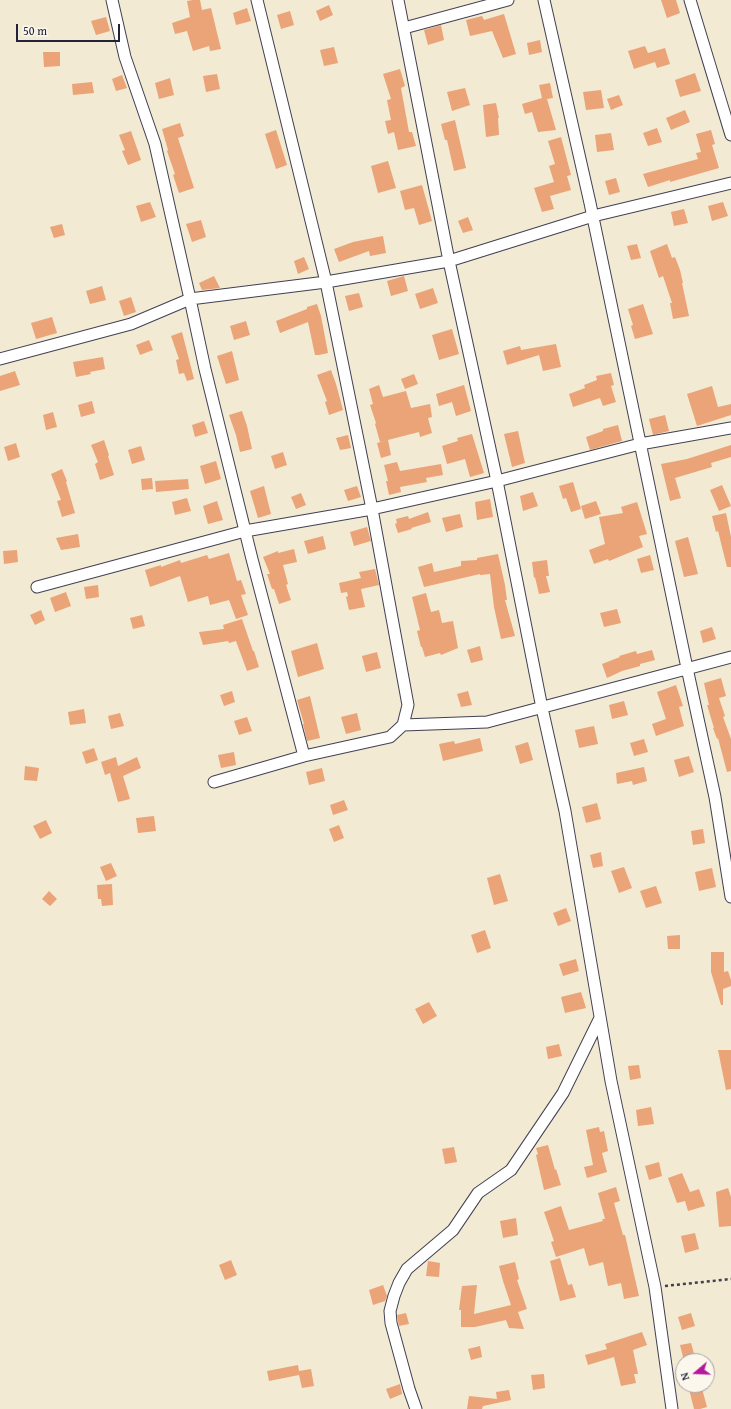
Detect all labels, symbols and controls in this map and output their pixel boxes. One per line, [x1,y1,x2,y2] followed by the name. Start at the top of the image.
[18,16,122,42] scale bar
[23,22,47,39] text: 50 m
[675,1353,715,1393] north arrow
[676,1371,693,1383] text: N

